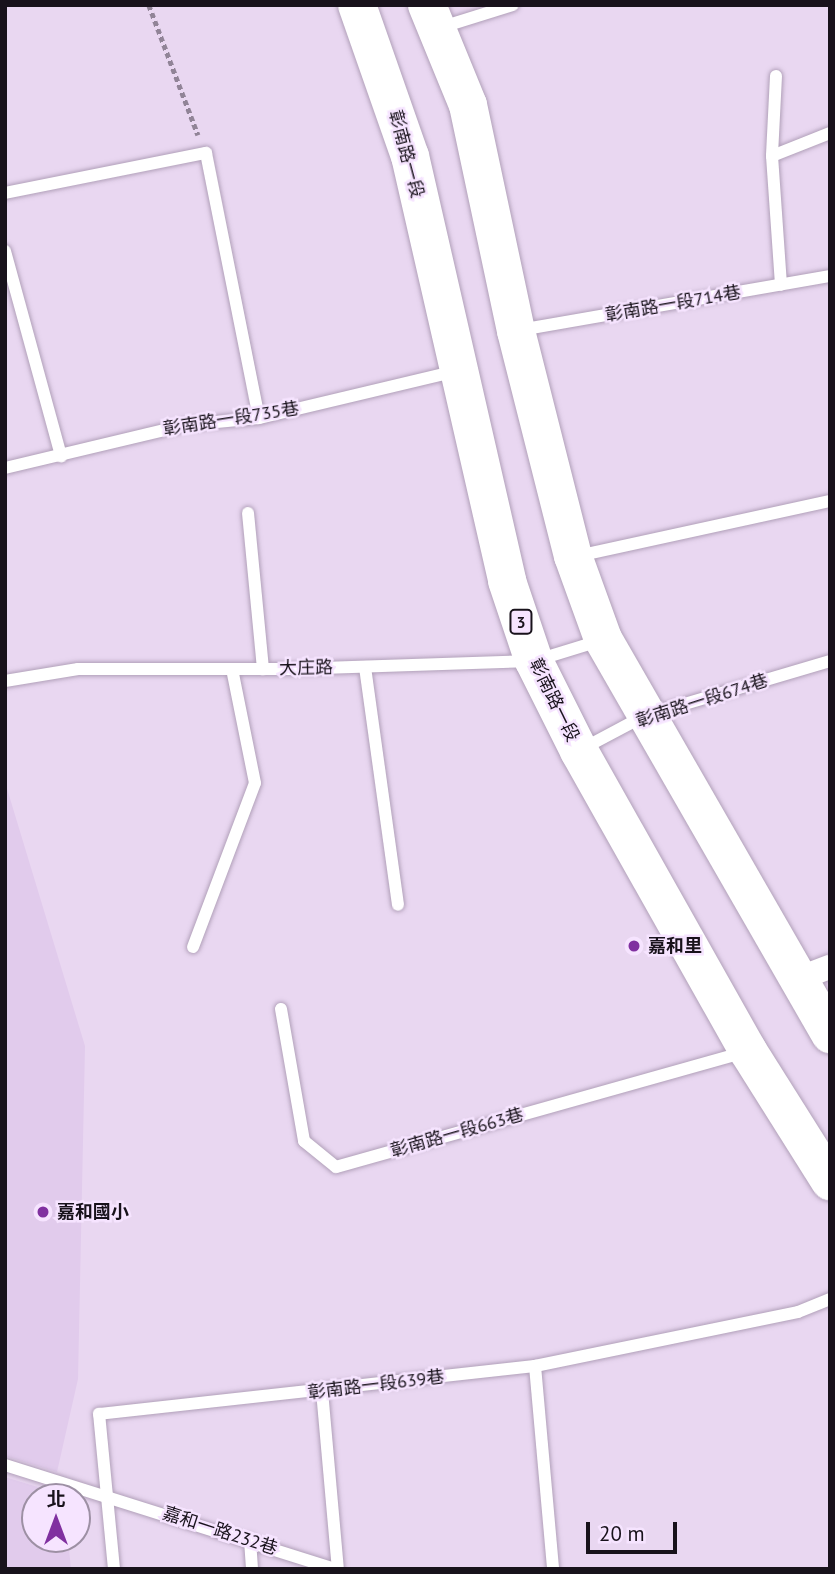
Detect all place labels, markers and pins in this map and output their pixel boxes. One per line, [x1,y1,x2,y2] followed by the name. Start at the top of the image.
[648,935,702,957] place label: 嘉和里
[626,938,642,954] marker: 嘉和里
[57,1201,129,1223] place label: 嘉和國小
[35,1204,51,1220] marker: 嘉和國小

